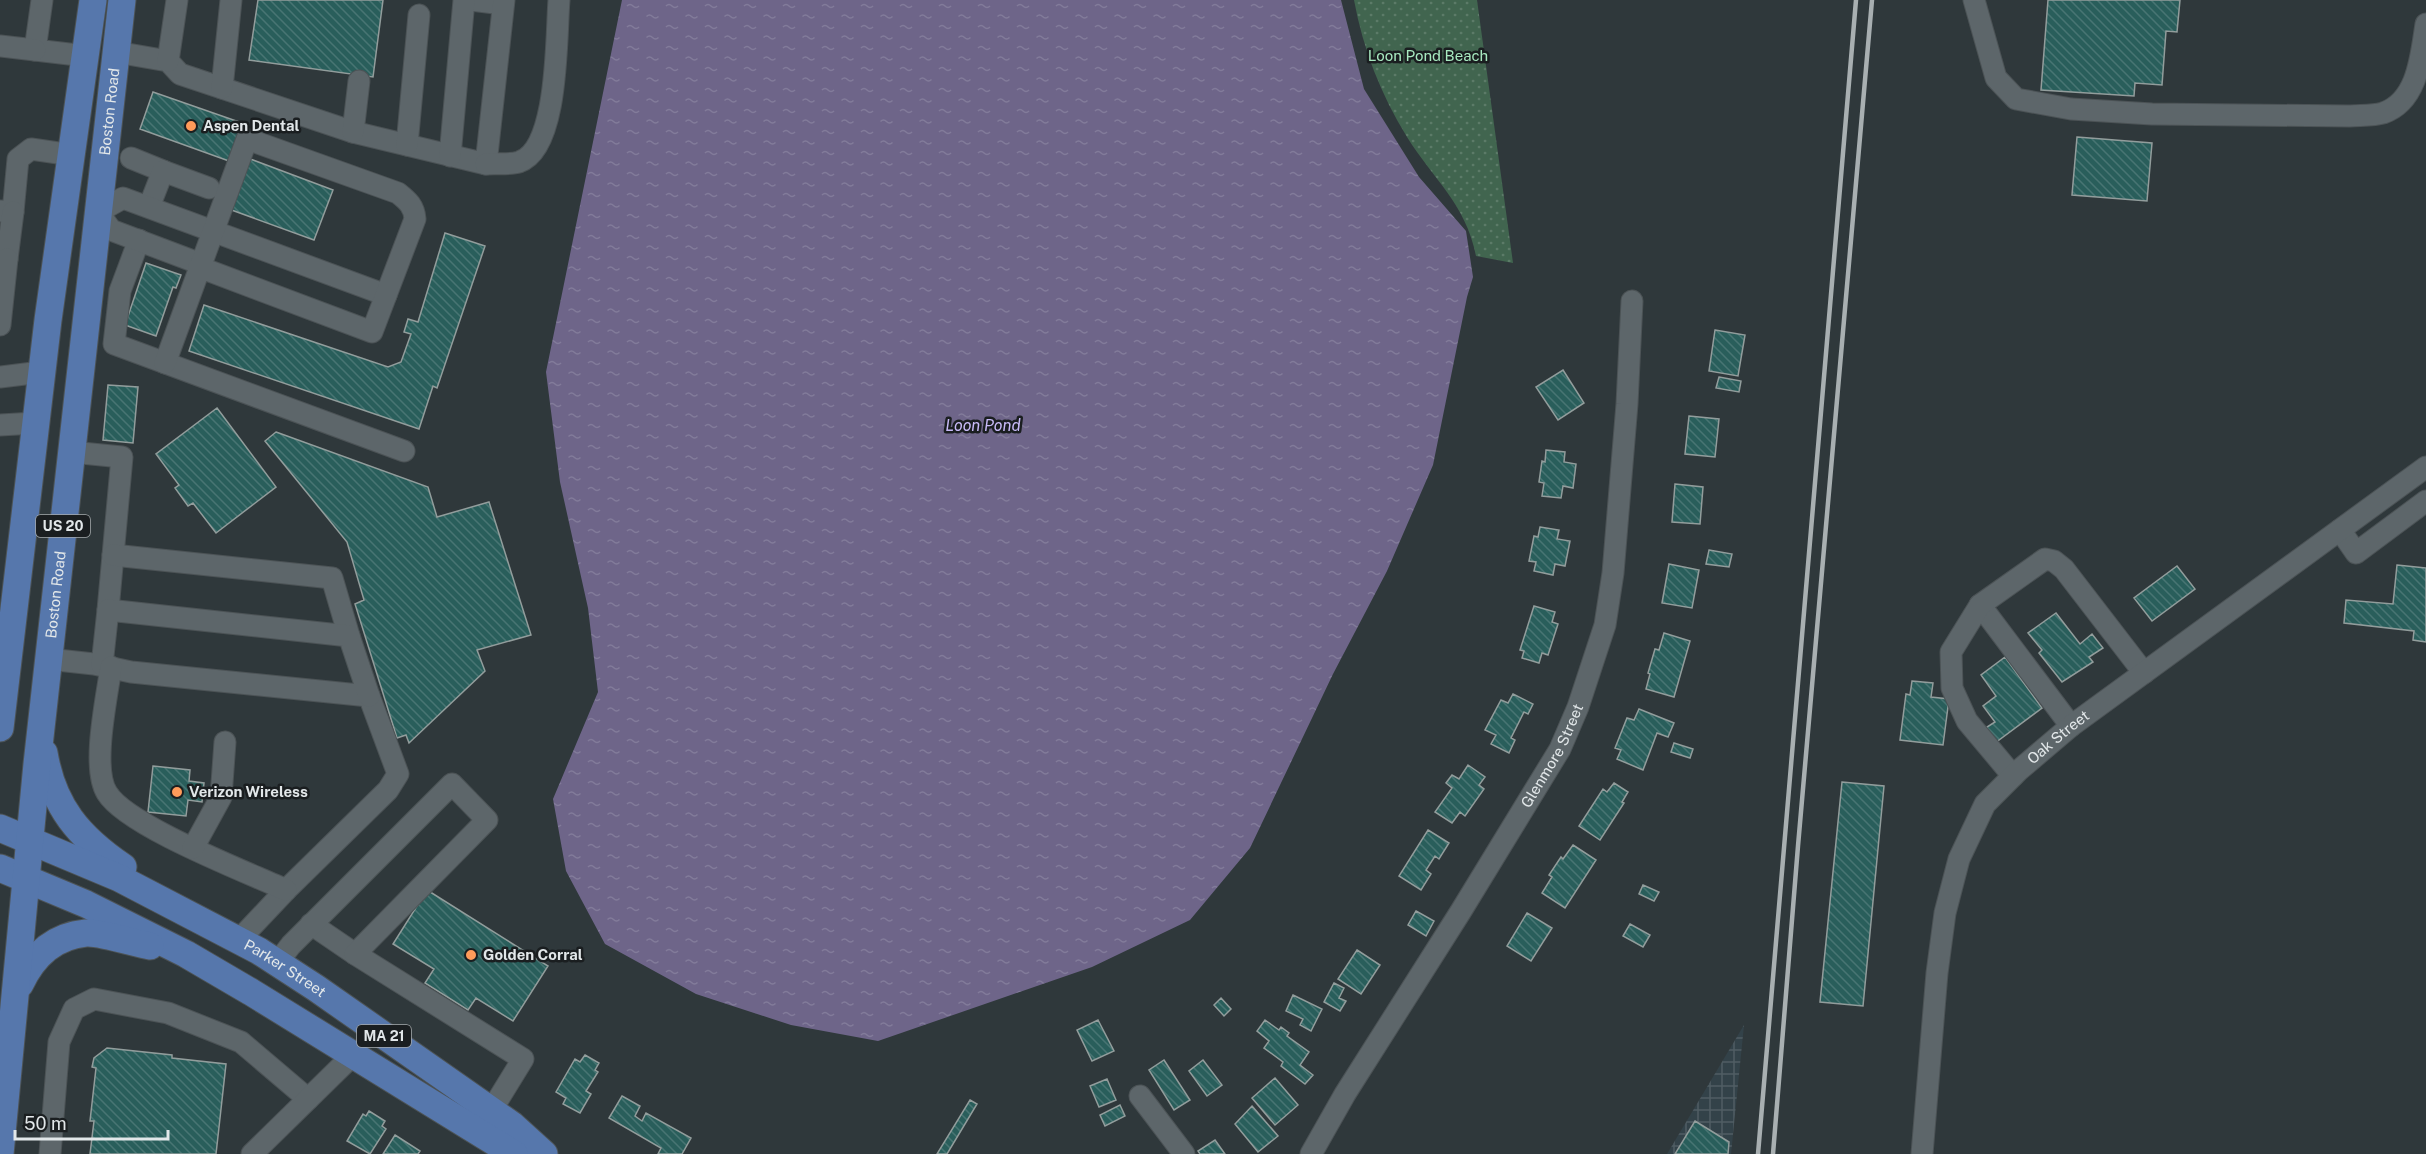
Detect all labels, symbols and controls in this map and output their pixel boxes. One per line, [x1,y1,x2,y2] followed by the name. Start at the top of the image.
[1368,47,1488,64] park label: Loon Pond Beach
[96,67,122,156] street label: Boston Road
[203,117,299,134] place label: Aspen Dental
[184,119,198,133] marker: Aspen Dental
[945,416,1021,435] water label: Loon Pond
[36,515,90,537] road number: US 20
[42,550,69,639] street label: Boston Road
[1517,701,1586,811] street label: Glenmore Street
[2024,707,2092,767] street label: Oak Street
[189,783,308,800] place label: Verizon Wireless
[170,785,184,799] marker: Verizon Wireless
[241,936,329,1000] street label: Parker Street
[483,946,583,963] place label: Golden Corral
[464,948,478,962] marker: Golden Corral
[357,1025,411,1047] road number: MA 21
[15,1103,168,1141] scale bar
[24,1113,67,1134] text: 50 m

